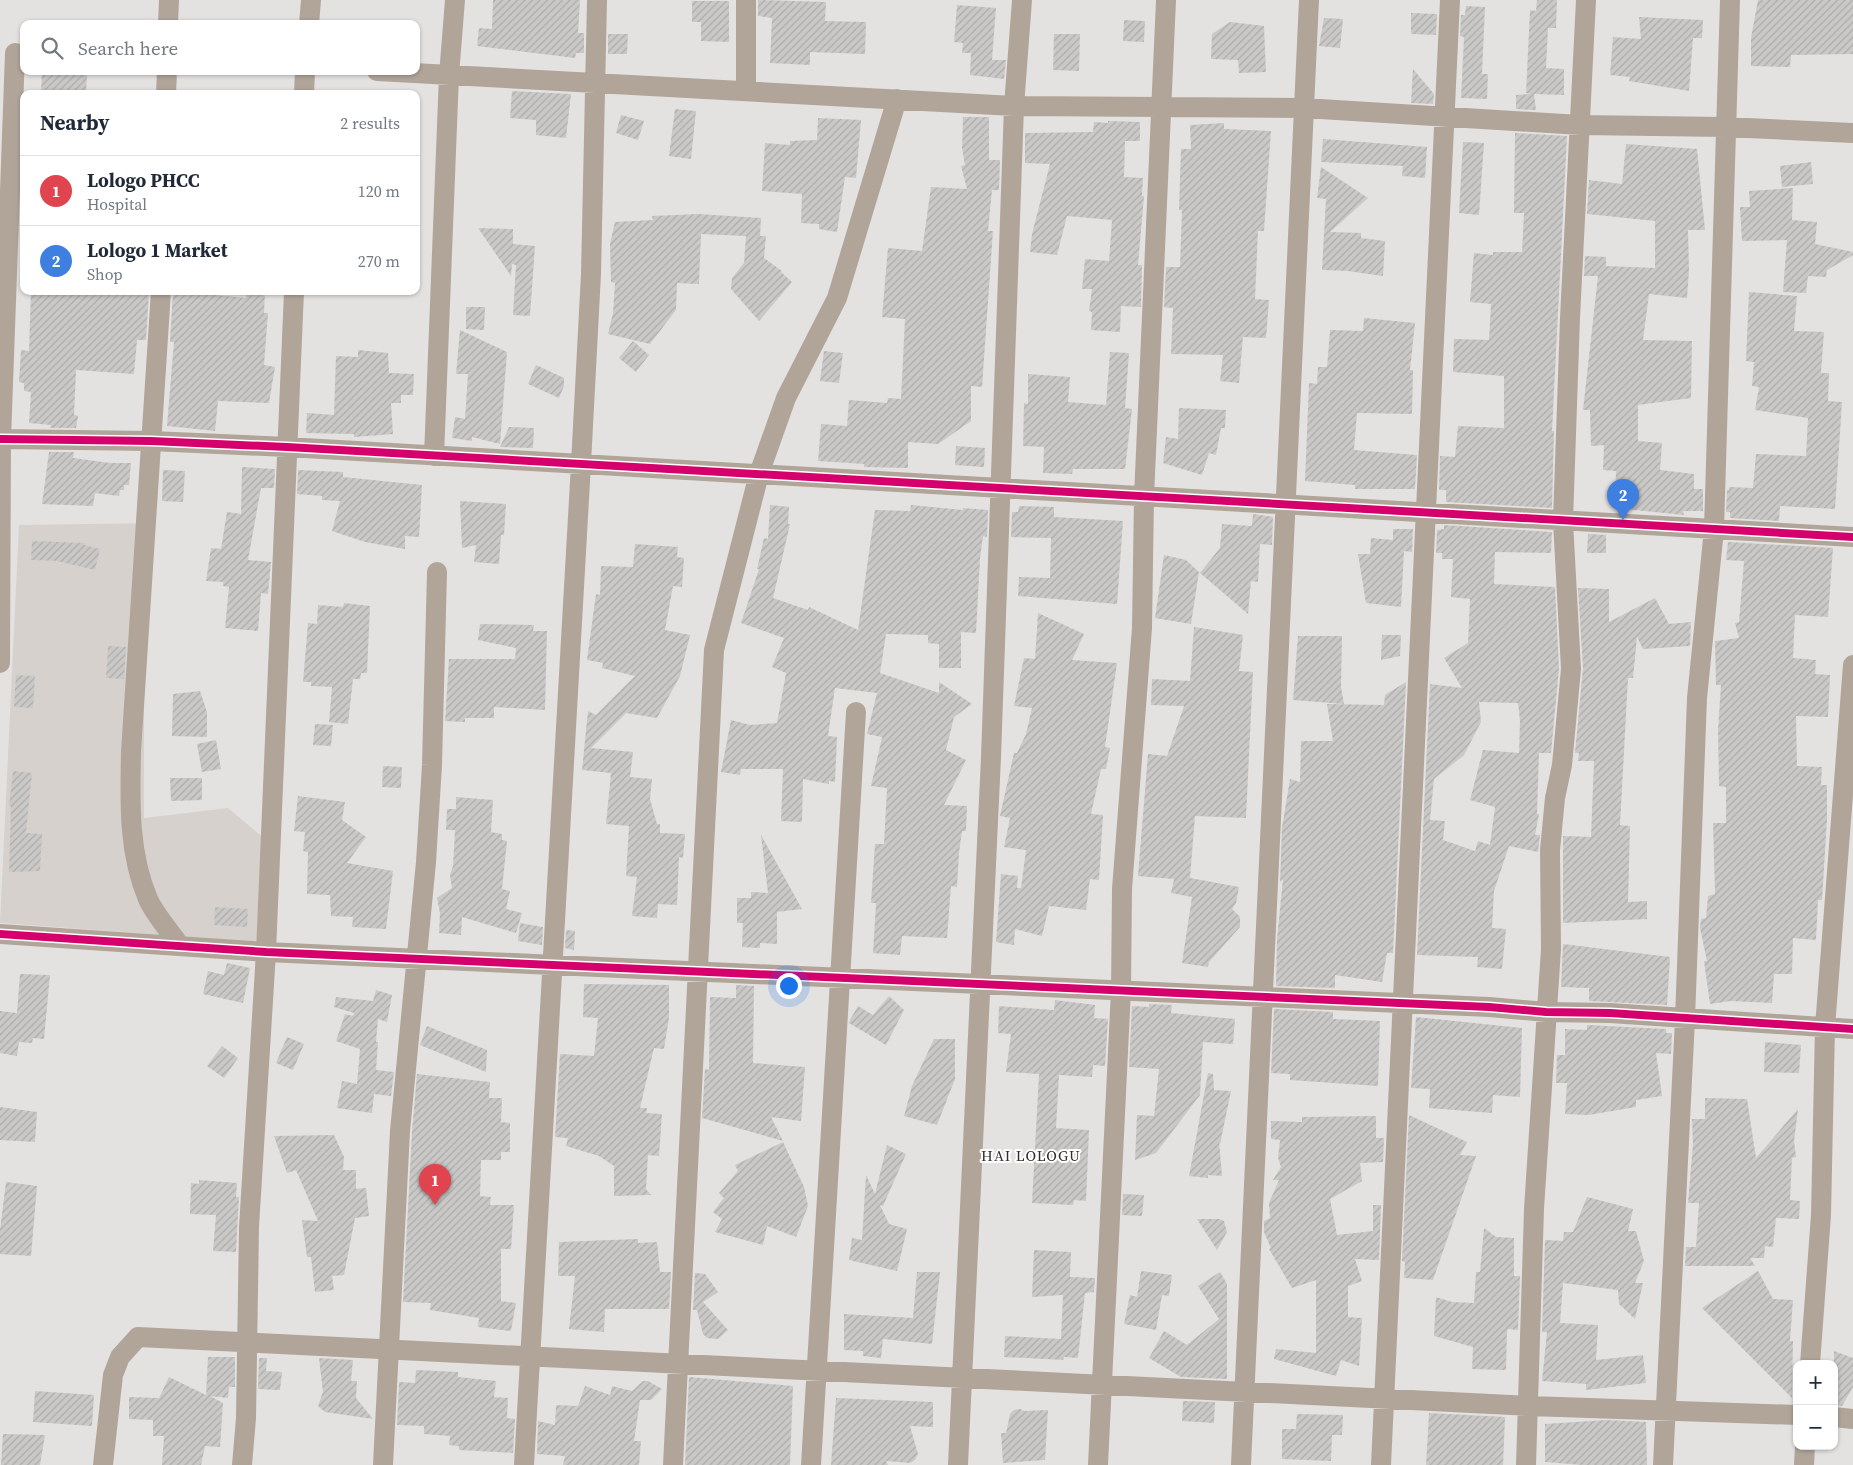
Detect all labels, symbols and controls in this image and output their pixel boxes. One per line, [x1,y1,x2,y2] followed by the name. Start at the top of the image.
[20,20,420,75] search box
[38,34,66,62] icon: search
[78,35,178,61] text: Search here
[40,108,110,137] text: Nearby
[340,112,400,134] text: 2 results
[87,167,200,193] text: Lologo PHCC
[52,180,60,202] text: 1
[358,180,400,202] text: 120 m
[87,193,147,215] text: Hospital
[87,237,228,263] text: Lologo 1 Market
[52,250,60,272] text: 2
[358,250,400,272] text: 270 m
[87,263,123,285] text: Shop
[1607,479,1639,520] pin: 2
[776,973,802,999] your location
[981,1145,1081,1166] district label: HAI LOLOGU
[419,1164,451,1205] pin: 1
[1793,1360,1838,1450] map controls
[1793,1360,1838,1405] button: +
[1793,1405,1838,1450] button: −

